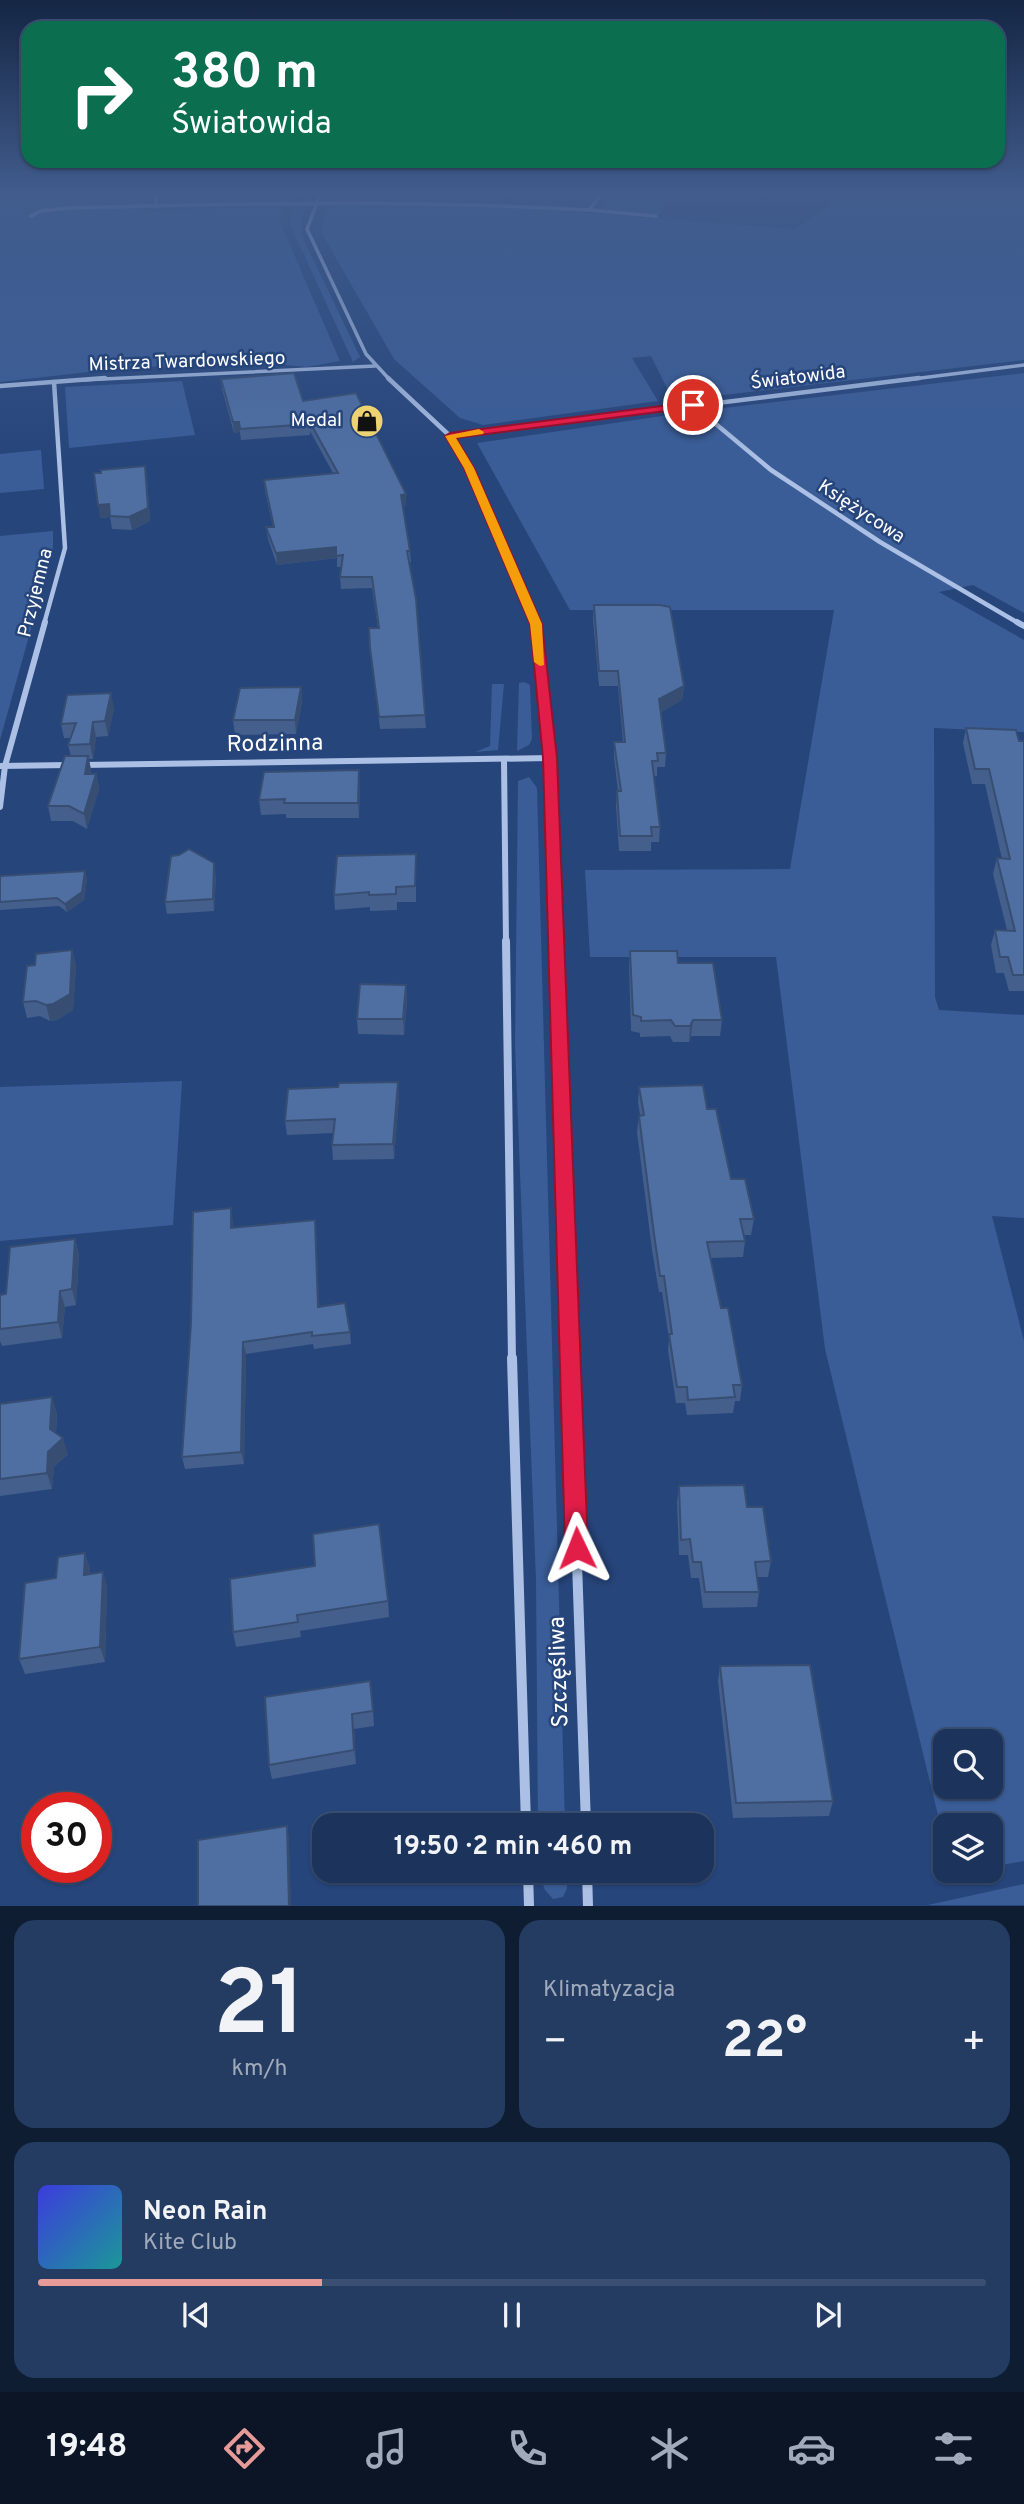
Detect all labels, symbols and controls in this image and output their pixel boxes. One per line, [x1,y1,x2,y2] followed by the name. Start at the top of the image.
[171,44,318,106] text: 380 m
[56,49,147,140] icon: right
[171,105,332,145] text: Światowida
[88,347,286,377] street label: Mistrza Twardowskiego
[749,359,847,396] street label: Światowida
[663,375,723,435] pin
[674,386,712,424] icon: arrive
[348,402,386,440] shop icon: Medal
[290,409,342,433] place label: Medal
[813,475,909,549] street label: Księżycowa
[13,546,59,640] street label: Przyjemna
[226,730,324,760] street label: Rodzinna
[540,1511,614,1585] position arrow
[544,1616,576,1728] street label: Szczęśliwa
[933,1729,1003,1883] map controls
[933,1729,1003,1799] button: search
[21,1792,112,1883] speed limit sign: 30
[933,1813,1003,1883] button: layers
[394,1831,632,1864] text: 19:50 · 2 min · 460 m
[213,1952,306,2067] text: 21
[543,1976,675,2005] text: Klimatyzacja
[722,2010,807,2076] text: 22°
[543,2019,568,2068] text: −
[961,2019,986,2068] text: +
[232,2055,287,2084] text: km/h
[143,2196,268,2229] text: Neon Rain
[143,2229,237,2258] text: Kite Club
[177,2296,215,2334] icon: previous
[493,2296,531,2334] icon: pause
[809,2296,847,2334] icon: next
[220,2424,269,2473] icon: directions
[362,2424,411,2473] icon: music
[503,2424,552,2473] icon: phone
[645,2424,694,2473] icon: climate
[787,2424,836,2473] icon: car
[929,2424,978,2473] icon: filters
[46,2428,127,2468] text: 19:48

